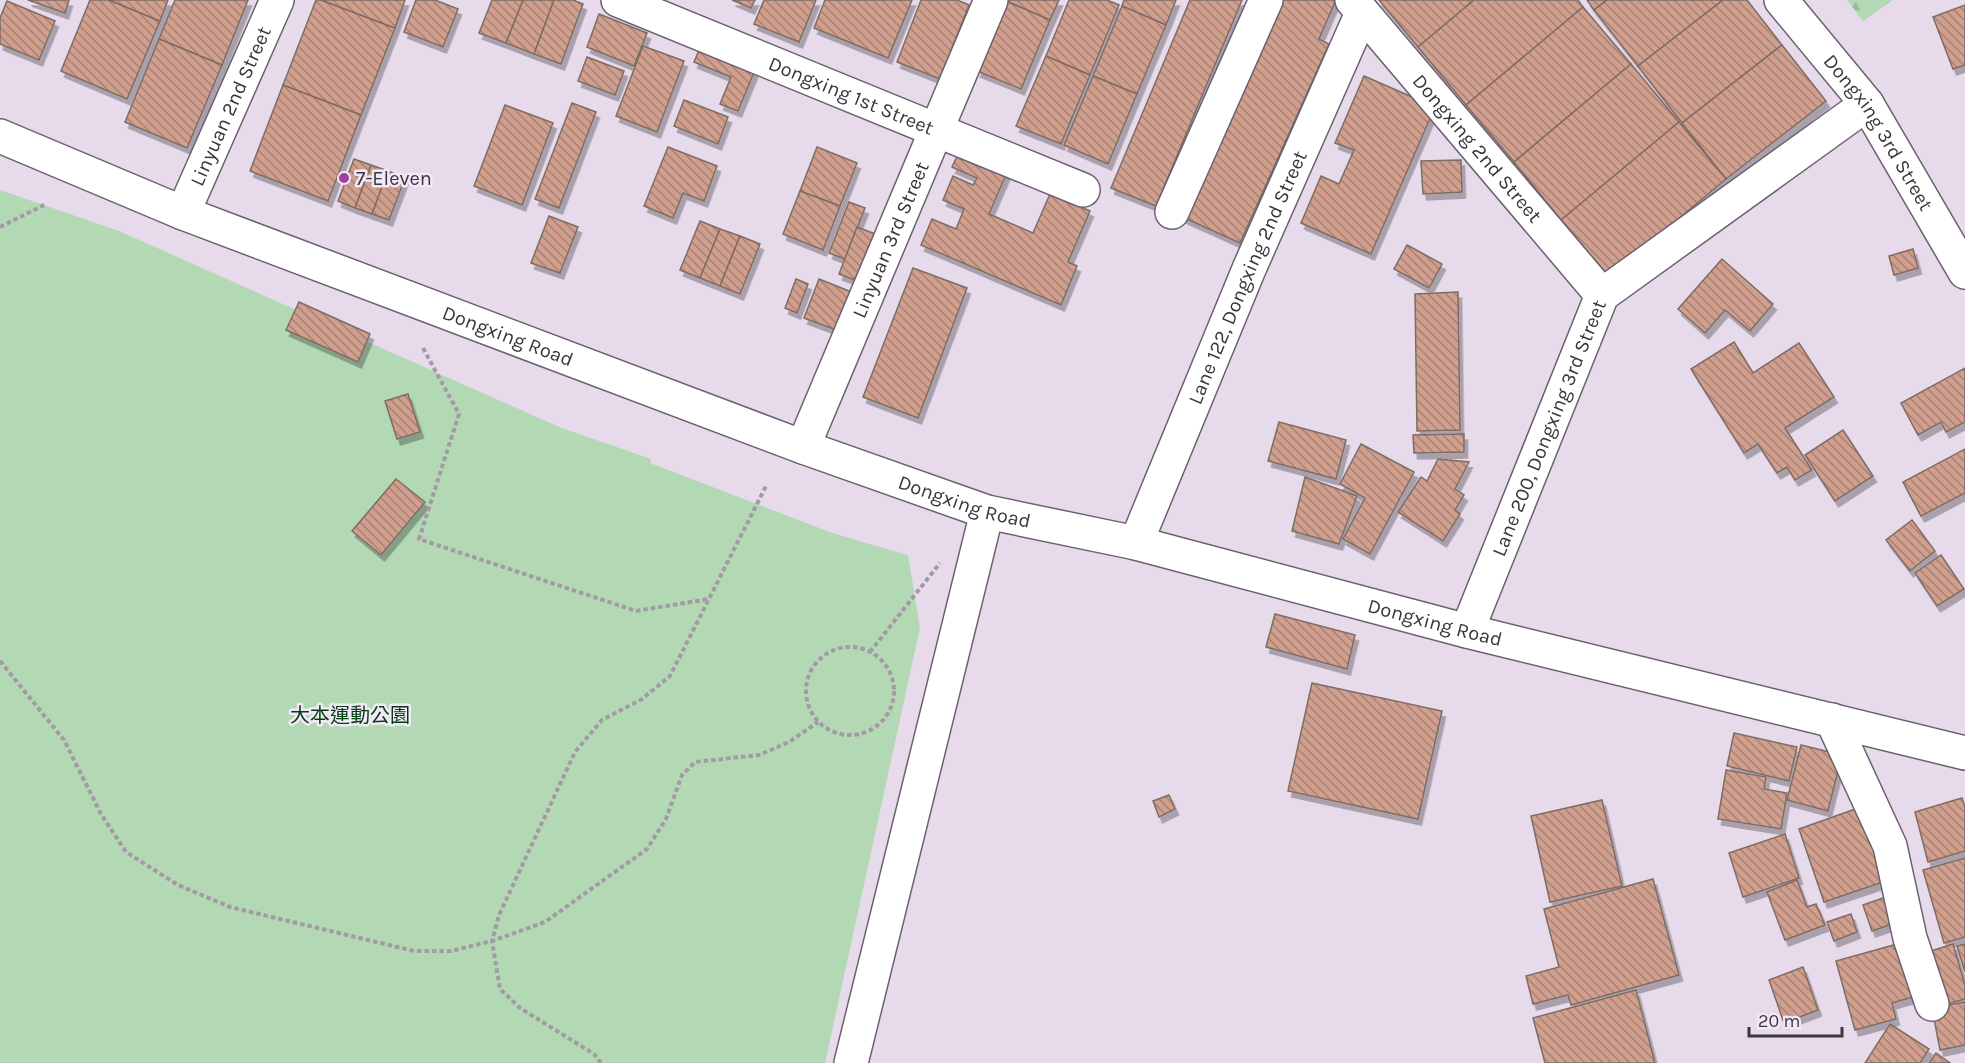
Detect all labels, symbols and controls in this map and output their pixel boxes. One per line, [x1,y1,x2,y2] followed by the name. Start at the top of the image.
[185,22,276,189] street label: Linyuan 2nd Street
[1819,50,1938,215] street label: Dongxing 3rd Street
[765,52,937,140] street label: Dongxing 1st Street
[1408,70,1547,227] street label: Dongxing 2nd Street
[1184,147,1312,408] street label: Lane 122, Dongxing 2nd Street
[848,158,934,321] street label: Linyuan 3rd Street
[356,167,432,190] place label: 7-Eleven
[337,171,351,185] marker: 7-Eleven
[1487,296,1611,559] street label: Lane 200, Dongxing 3rd Street
[439,301,576,371] street label: Dongxing Road
[895,471,1033,533] street label: Dongxing Road
[1365,594,1504,651] street label: Dongxing Road
[290,704,410,727] park label: 大本運動公園
[1749,1000,1842,1038] scale bar
[1758,1010,1800,1032] text: 20 m

